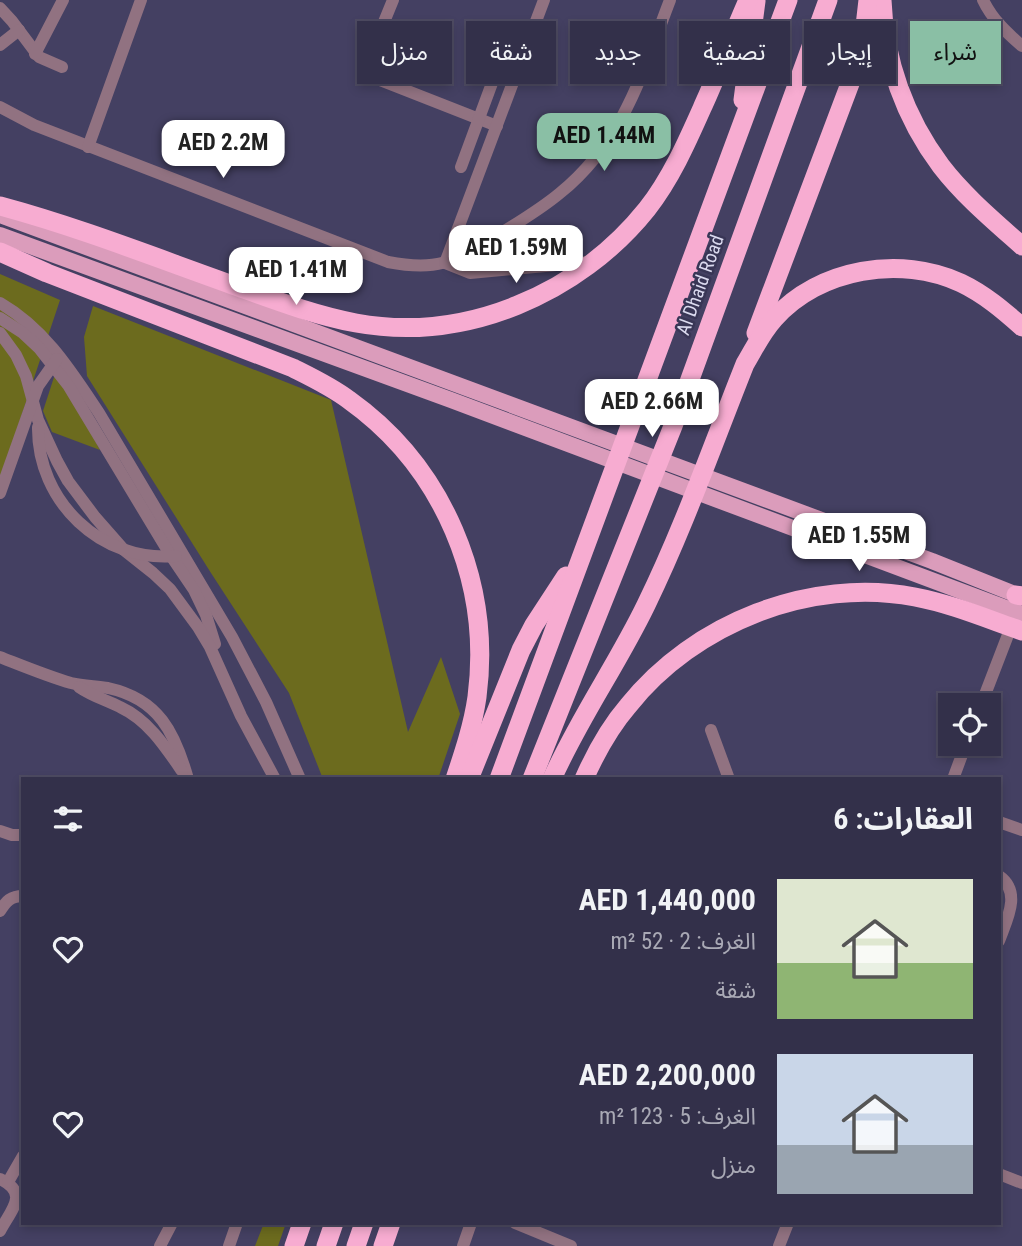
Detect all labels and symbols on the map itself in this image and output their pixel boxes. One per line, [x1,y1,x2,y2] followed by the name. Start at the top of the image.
[524,114,684,173] pin: AED 1.44M
[151,120,295,180] pin: AED 2.2M
[436,226,596,285] pin: AED 1.59M
[671,232,729,338] street label: Al Dhaid Road
[216,247,376,307] pin: AED 1.41M
[572,380,732,439] pin: AED 2.66M
[779,514,939,573] pin: AED 1.55M

